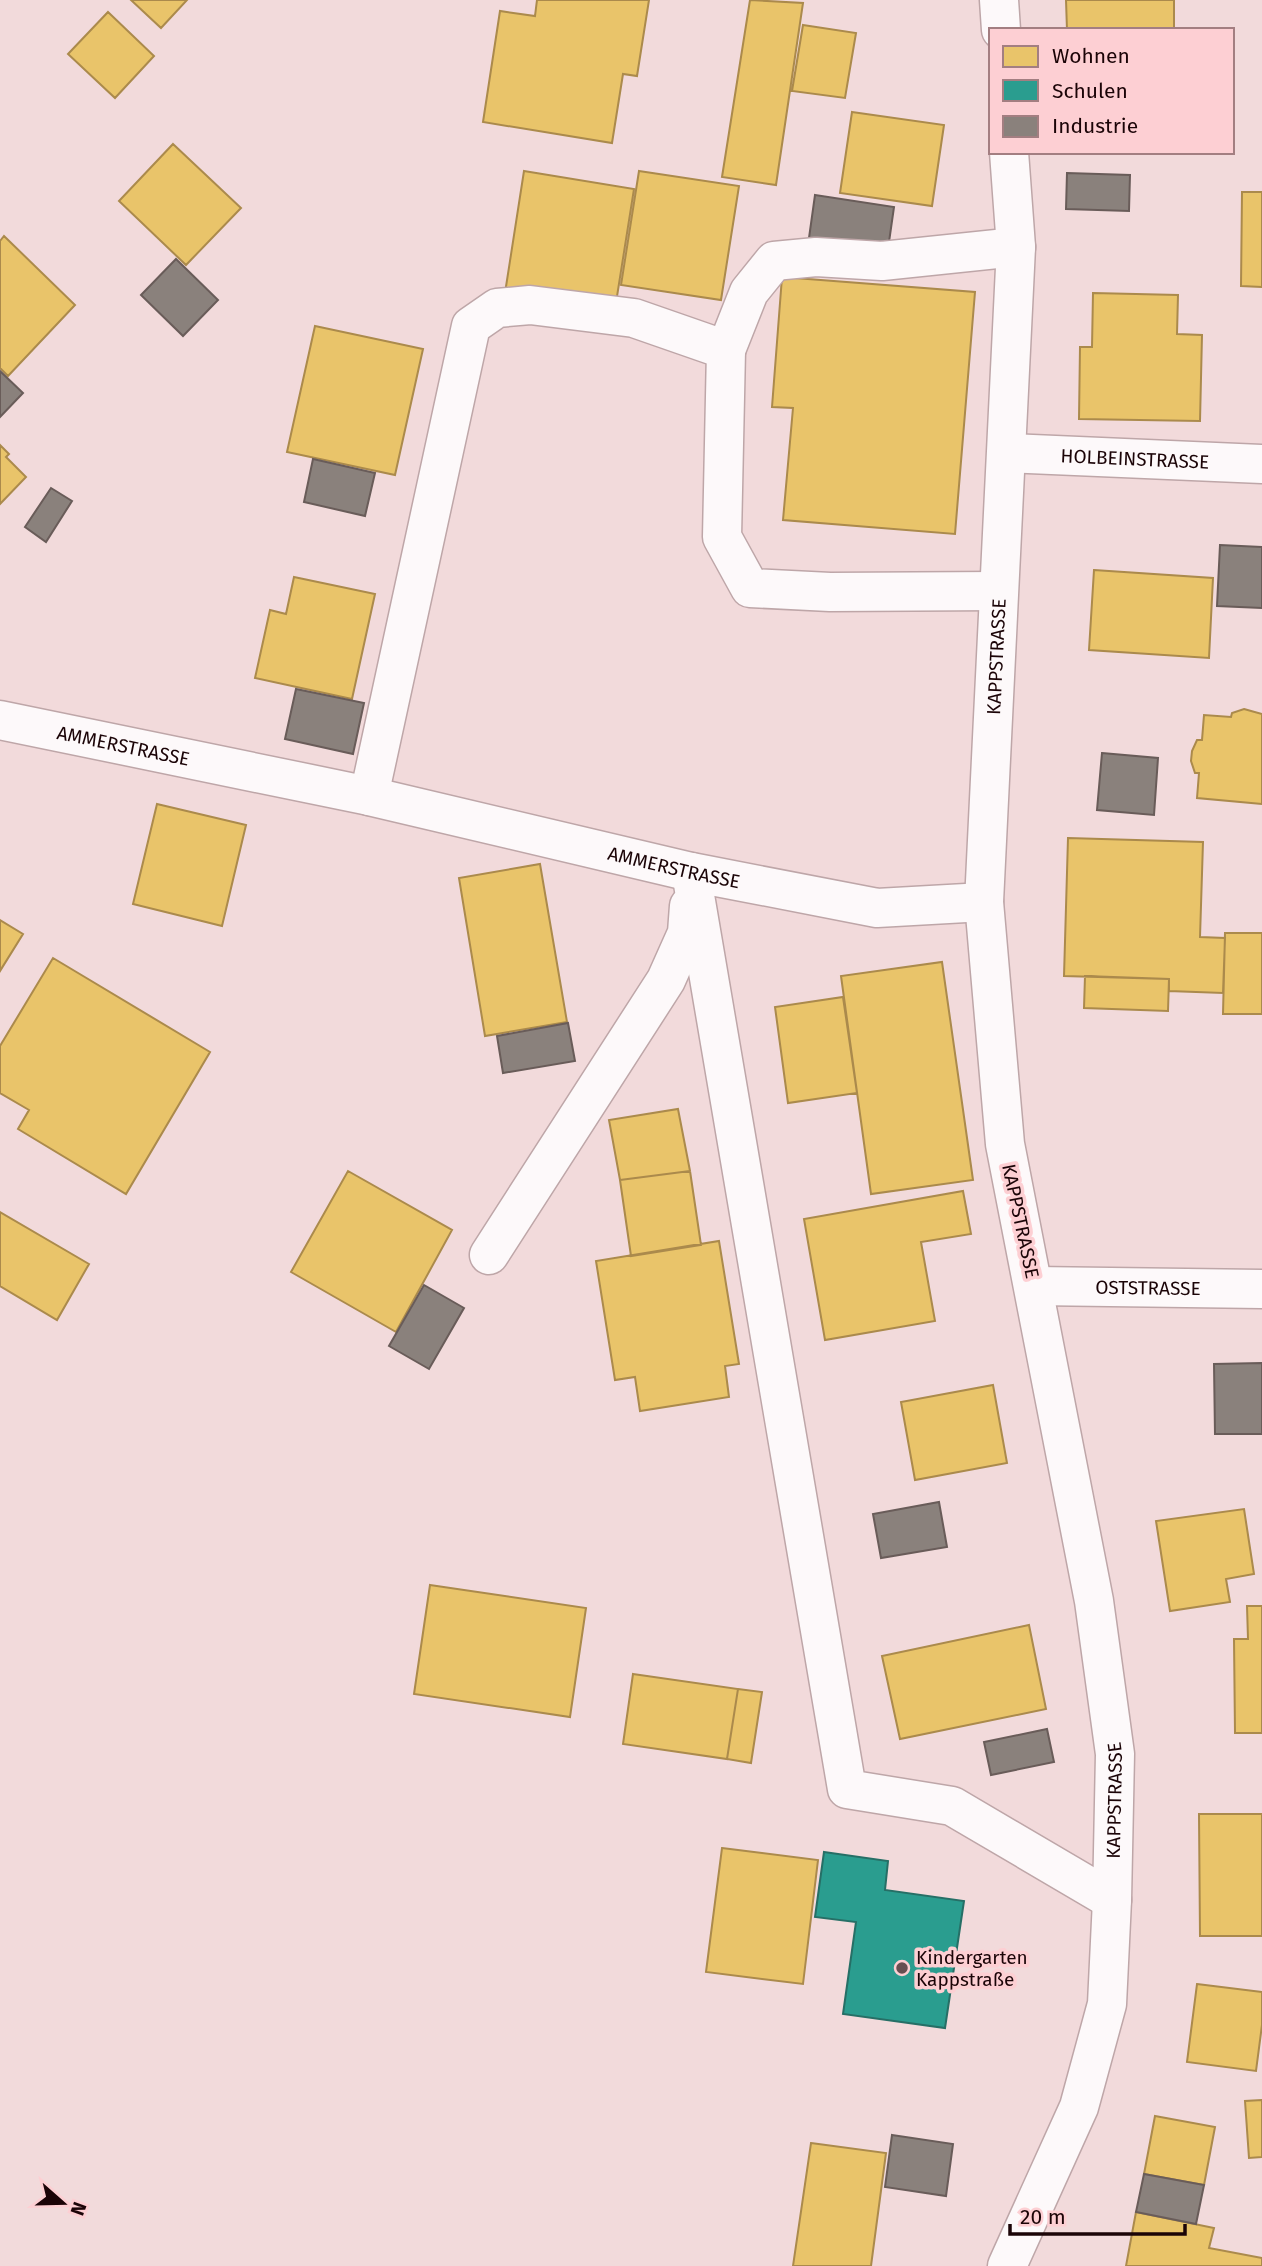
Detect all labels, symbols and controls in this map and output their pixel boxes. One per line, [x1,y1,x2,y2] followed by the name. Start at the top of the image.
[989,28,1234,154] legend
[1052,43,1130,69] text: Wohnen
[1052,78,1128,104] text: Schulen
[1052,113,1138,139] text: Industrie
[1060,444,1210,474] street label: HOLBEINSTRASSE
[982,598,1011,715] street label: KAPPSTRASSE
[55,721,192,771] street label: AMMERSTRASSE
[605,842,742,893] street label: AMMERSTRASSE
[997,1162,1044,1281] street label: KAPPSTRASSE
[1095,1276,1201,1300] street label: OSTSTRASSE
[1102,1741,1127,1859] street label: KAPPSTRASSE
[916,1946,1028,1991] place label: Kindergarten Kappstraße
[894,1960,910,1976] marker: Kindergarten Kappstraße
[28,2168,98,2238] north arrow
[1010,2192,1185,2236] scale bar
[66,2199,91,2219] text: N
[1020,2204,1066,2230] text: 20 m

